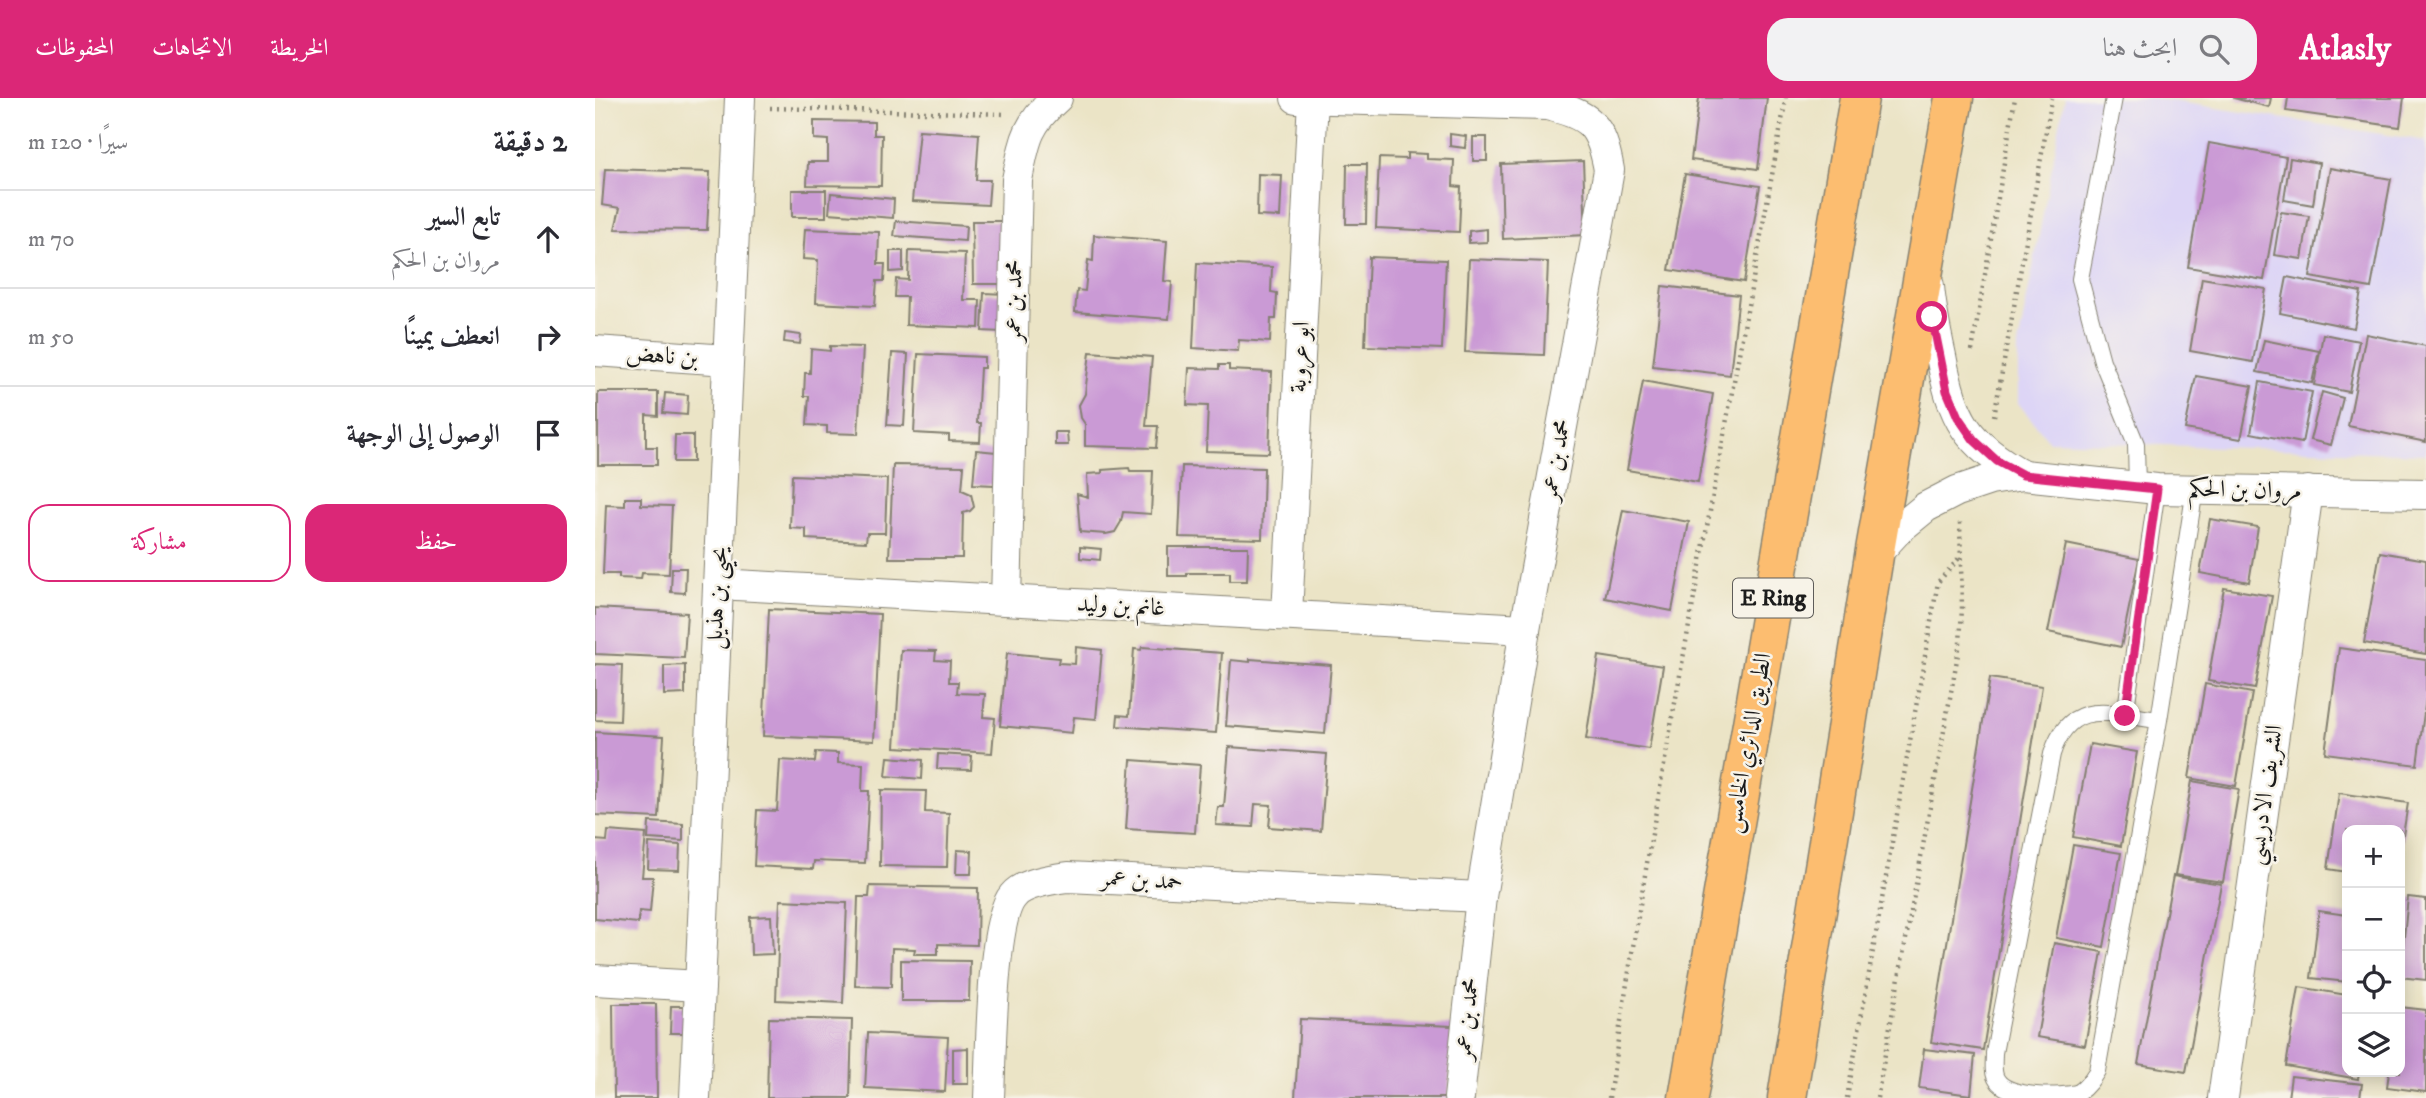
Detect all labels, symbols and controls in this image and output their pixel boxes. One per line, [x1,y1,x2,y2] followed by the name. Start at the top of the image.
[1767,18,2257,81] search box
[2299,29,2391,70] text: Atlasly
[2195,30,2233,68] icon: search
[2102,32,2177,65] text: ابحث هنا
[35,33,114,63] text: المحفوظات
[152,33,232,63] text: الاتجاهات
[270,33,329,63] text: الخريطة
[493,124,567,161] text: 2 دقيقة
[28,128,128,157] text: سيرًا · 120 m
[427,201,500,234] text: تابع السير
[529,220,567,258] icon: ahead
[28,225,75,254] text: 70 m
[391,246,500,275] text: مروان بن الحكم
[998,260,1030,345] street label: محمد بن عمر
[1916,301,1947,332] route start
[529,318,567,356] icon: right
[404,320,500,353] text: انعطف يمينًا
[1283,321,1318,393] street label: ابو عروبة
[28,323,74,352] text: 50 m
[625,339,700,374] street label: بن ناهض
[529,416,567,454] icon: arrive
[1534,417,1578,506] street label: محمد بن عمر
[346,418,500,451] text: الوصول إلى الوجهة
[2188,474,2302,512] street label: مروان بن الحكم
[28,504,291,582] button: مشاركة
[305,504,567,582] button: حفظ
[699,546,739,651] street label: يحيى بن هذيل
[1733,578,1813,618] road number: E Ring
[1076,589,1166,628] street label: غانم بن وليد
[1717,651,1782,836] street label: الطريق الدائري الخامس
[2109,700,2140,731] route end
[2240,723,2296,868] street label: الشريف الادريسي
[2342,825,2405,1077] map controls
[2342,825,2405,888] button: +
[1097,863,1184,897] street label: حمد بن عمر
[2342,888,2405,951] button: −
[2342,951,2405,1014] button: locate
[1447,977,1486,1064] street label: محمد بن عمر
[2342,1014,2405,1077] button: layers

